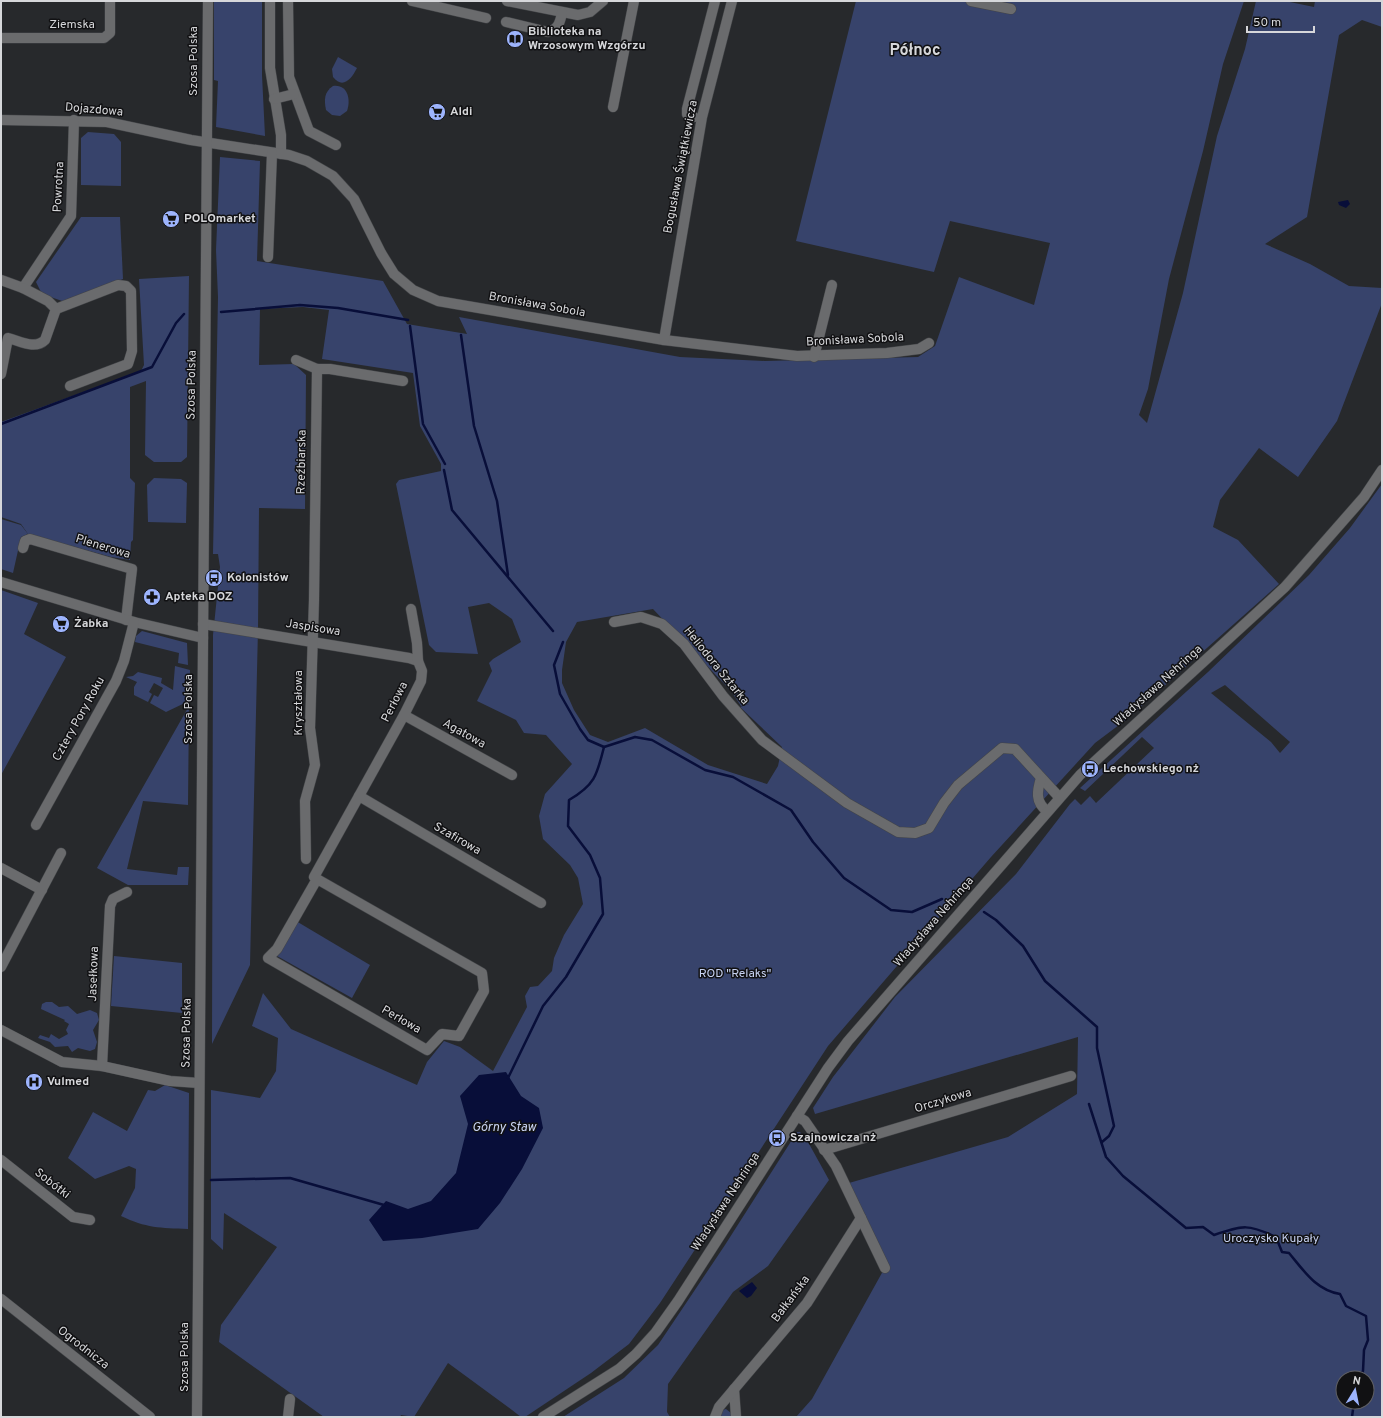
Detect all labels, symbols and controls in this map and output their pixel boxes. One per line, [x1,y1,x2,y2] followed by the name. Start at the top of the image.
[1247,8,1314,34] scale bar
[1253,15,1281,31] text: 50 m
[49,17,95,33] street label: Ziemska
[528,24,646,54] place label: Biblioteka na Wrzosowym Wzgórzu
[186,26,202,96] street label: Szosa Polska
[505,29,525,49] library icon: Biblioteka na Wrzosowym Wzgórzu
[889,41,941,61] district label: Północ
[64,99,124,121] street label: Dojazdowa
[660,99,702,235] street label: Bogusława Świątkiewicza
[427,102,447,122] supermarket icon: Aldi
[450,104,472,120] place label: Aldi
[50,161,68,213] street label: Powrotna
[161,209,181,229] supermarket icon: POLOmarket
[184,211,256,227] place label: POLOmarket
[487,289,587,321] street label: Bronisława Sobola
[806,329,904,351] street label: Bronisława Sobola
[183,350,201,420] street label: Szosa Polska
[293,429,311,495] street label: Rzeźbiarska
[74,531,132,563] street label: Plenerowa
[204,568,224,588] bus stop icon: Kolonistów
[227,570,289,586] place label: Kolonistów
[142,587,162,607] pharmacy icon: Apteka DOZ
[165,589,233,605] place label: Apteka DOZ
[51,614,71,634] supermarket icon: Żabka
[74,616,109,632] place label: Żabka
[284,616,342,640] street label: Jaspisowa
[680,624,752,708] street label: Heliodora Sztarka
[1110,642,1206,730] street label: Władysława Nehringa
[291,670,307,736] street label: Kryształowa
[49,674,109,764] street label: Cztery Pory Roku
[181,674,197,744] street label: Szosa Polska
[378,679,412,725] street label: Perłowa
[440,716,488,752] street label: Agatowa
[1080,759,1100,779] bus stop icon: Lechowskiego nż
[1103,761,1199,777] place label: Lechowskiego nż
[430,819,484,859] street label: Szafirowa
[890,873,978,971] street label: Władysława Nehringa
[85,946,103,1002] street label: Jasełkowa
[699,966,772,982] park label: ROD "Relaks"
[178,998,196,1068] street label: Szosa Polska
[378,1002,424,1038] street label: Perłowa
[24,1072,44,1092] hospital icon: Vulmed
[47,1074,89,1090] place label: Vulmed
[913,1085,973,1117] street label: Orczykowa
[472,1120,537,1136] water label: Górny Staw
[767,1128,787,1148] bus stop icon: Szajnowicza nż
[790,1130,876,1146] place label: Szajnowicza nż
[688,1150,764,1254] street label: Władysława Nehringa
[31,1165,73,1203] street label: Sobótki
[1223,1231,1319,1247] park label: Uroczysko Kupały
[768,1272,814,1326] street label: Bałkańska
[177,1322,193,1392] street label: Szosa Polska
[54,1323,112,1373] street label: Ogrodnicza
[1335,1370,1375,1410] north arrow
[1351,1374,1362,1389] text: N

